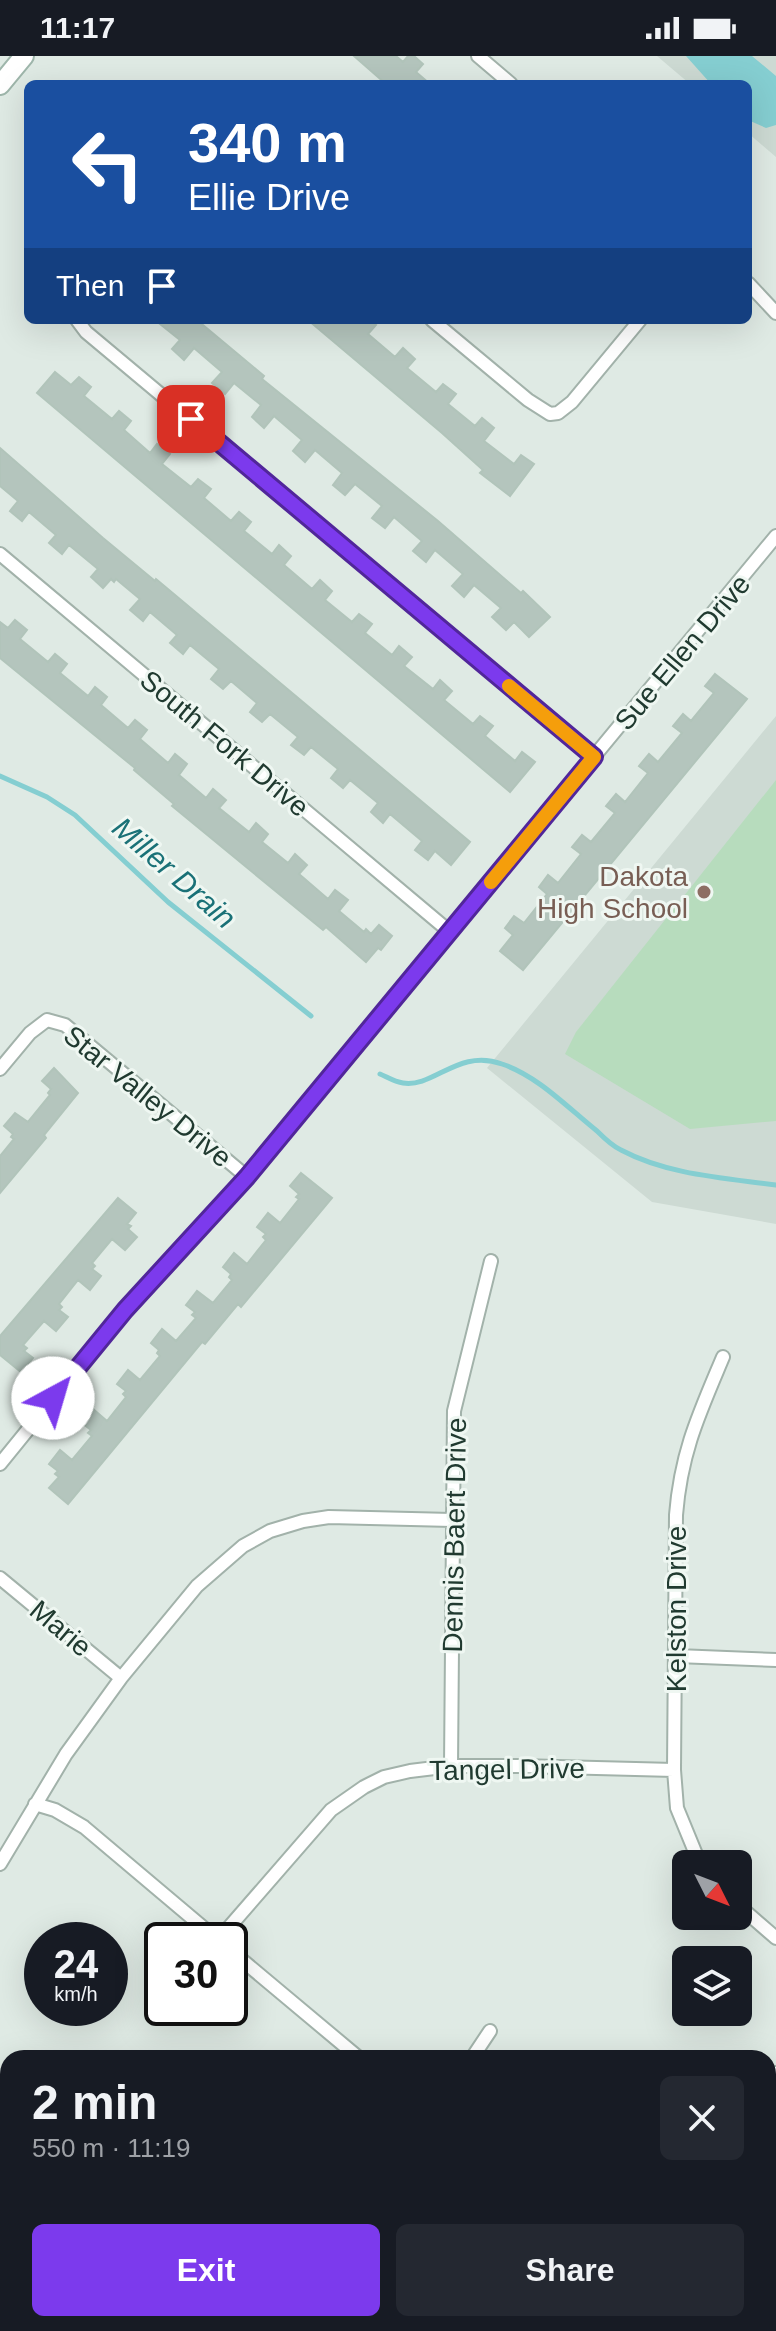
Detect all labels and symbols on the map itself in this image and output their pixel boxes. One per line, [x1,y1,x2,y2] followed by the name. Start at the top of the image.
[157,385,225,453] pin
[608,568,756,736] street label: Sue Ellen Drive
[134,664,315,823] street label: South Fork Drive
[106,810,242,935] water label: Miller Drain
[537,861,688,924] place label: Dakota High School
[695,883,713,901] marker: Dakota High School
[58,1019,238,1173] street label: Star Valley Drive
[11,1356,95,1440] position arrow
[437,1417,472,1653] street label: Dennis Baert Drive
[661,1526,692,1692] street label: Kelston Drive
[24,1594,97,1663] street label: Marie
[429,1753,585,1786] street label: Tangel Drive
[672,1850,752,1930] north arrow
[144,1922,248,2026] speed limit sign: 30

